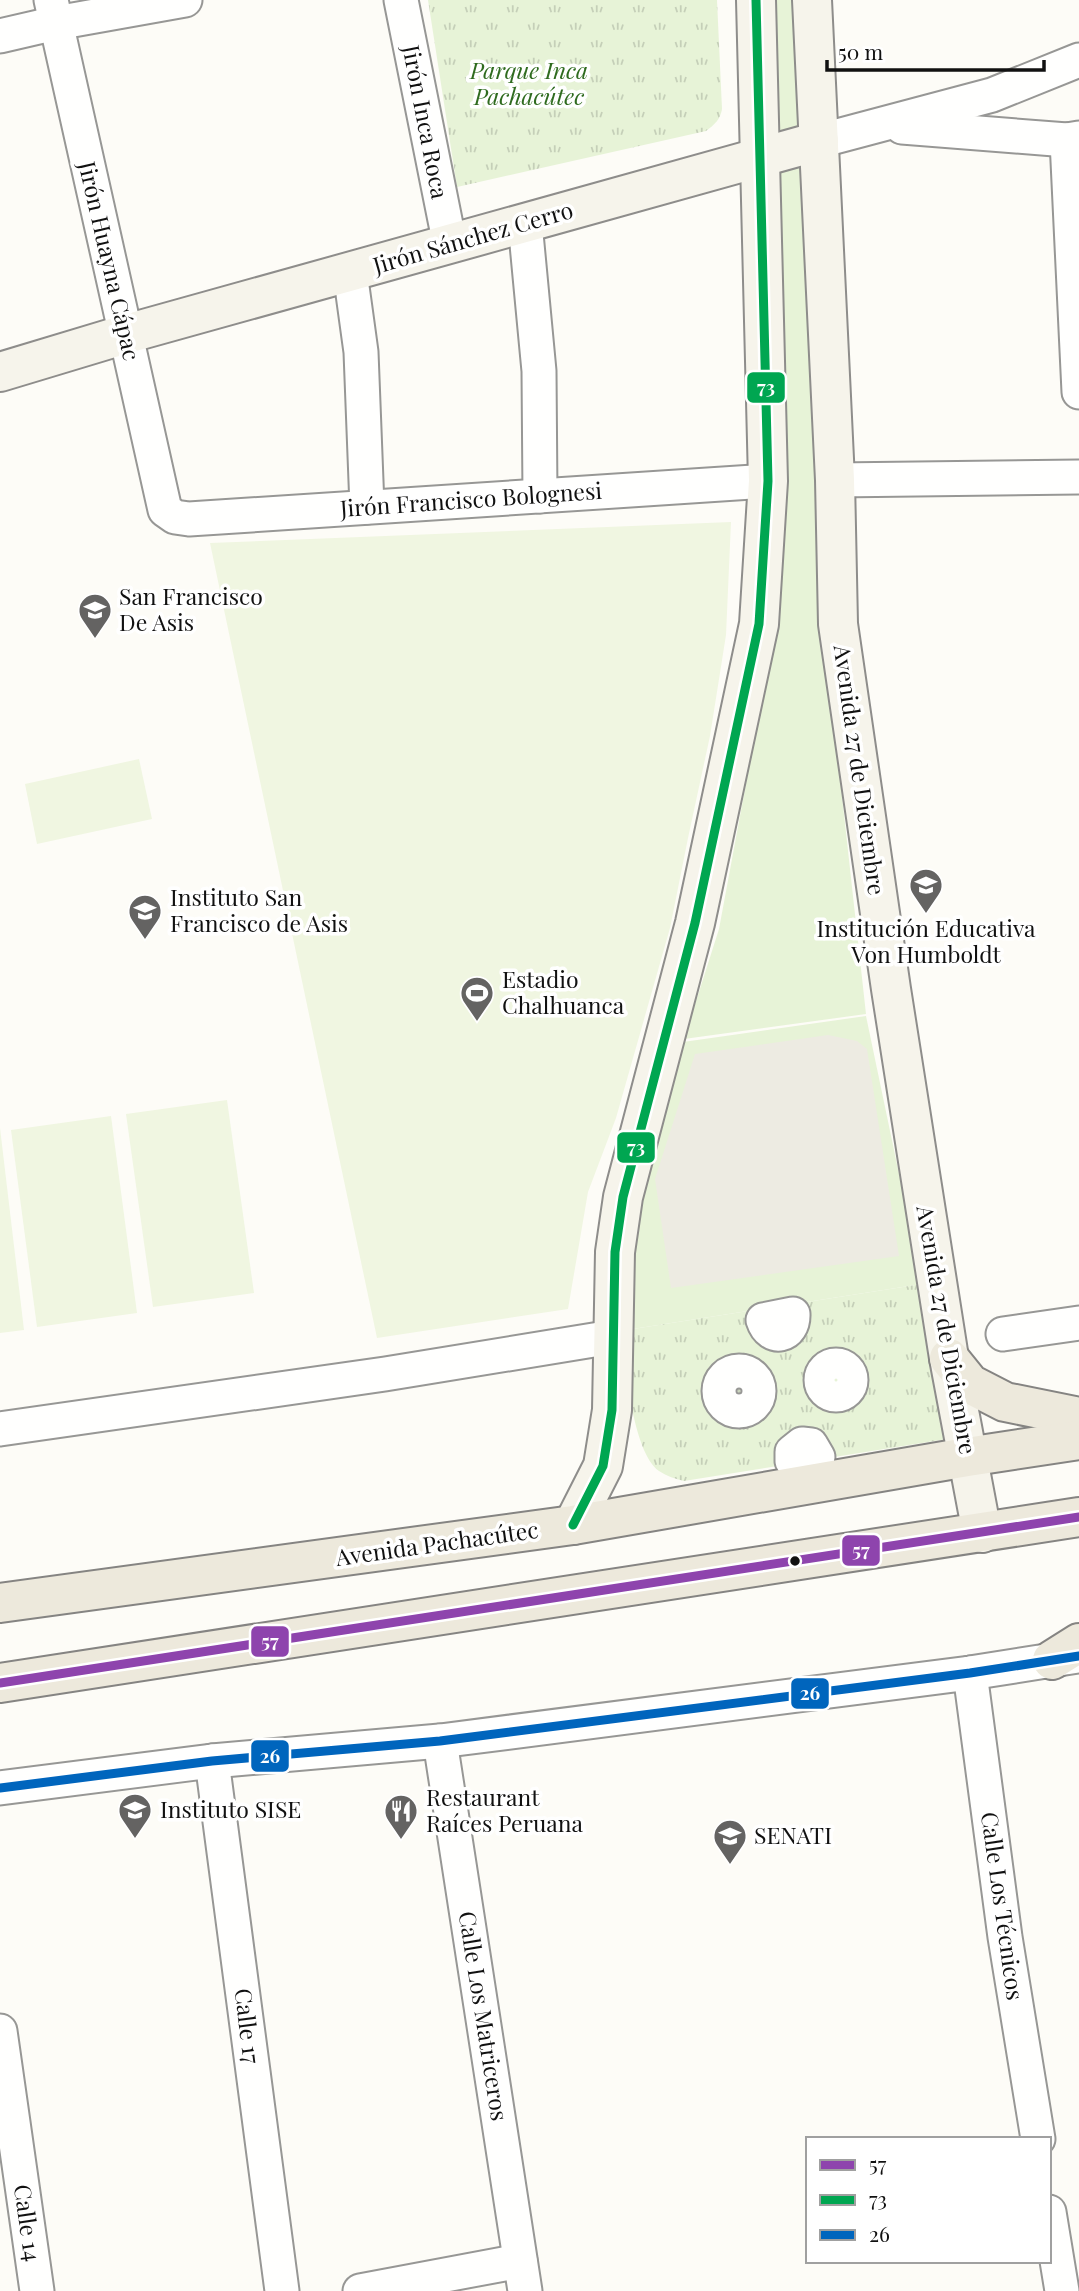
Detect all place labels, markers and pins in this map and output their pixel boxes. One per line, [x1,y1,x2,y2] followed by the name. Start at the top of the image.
[119,580,263,637] place label: San Francisco De Asis
[76,591,114,640] school or university icon: San Francisco De Asis
[907,866,945,915] school or university icon: Institución Educativa Von Humboldt
[170,881,348,938] place label: Instituto San Francisco de Asis
[126,892,164,941] school or university icon: Instituto San Francisco de Asis
[817,912,1036,969] place label: Institución Educativa Von Humboldt
[502,963,625,1020] place label: Estadio Chalhuanca
[458,974,496,1023] sports icon: Estadio Chalhuanca
[788,1554,802,1568] unlabelled marker
[426,1781,584,1838] place label: Restaurant Raíces Peruana
[116,1791,154,1840] school or university icon: Instituto SISE
[382,1792,420,1841] restaurant icon: Restaurant Raíces Peruana
[160,1793,301,1824] place label: Instituto SISE
[711,1817,749,1866] school or university icon: SENATI
[754,1819,832,1850] place label: SENATI

